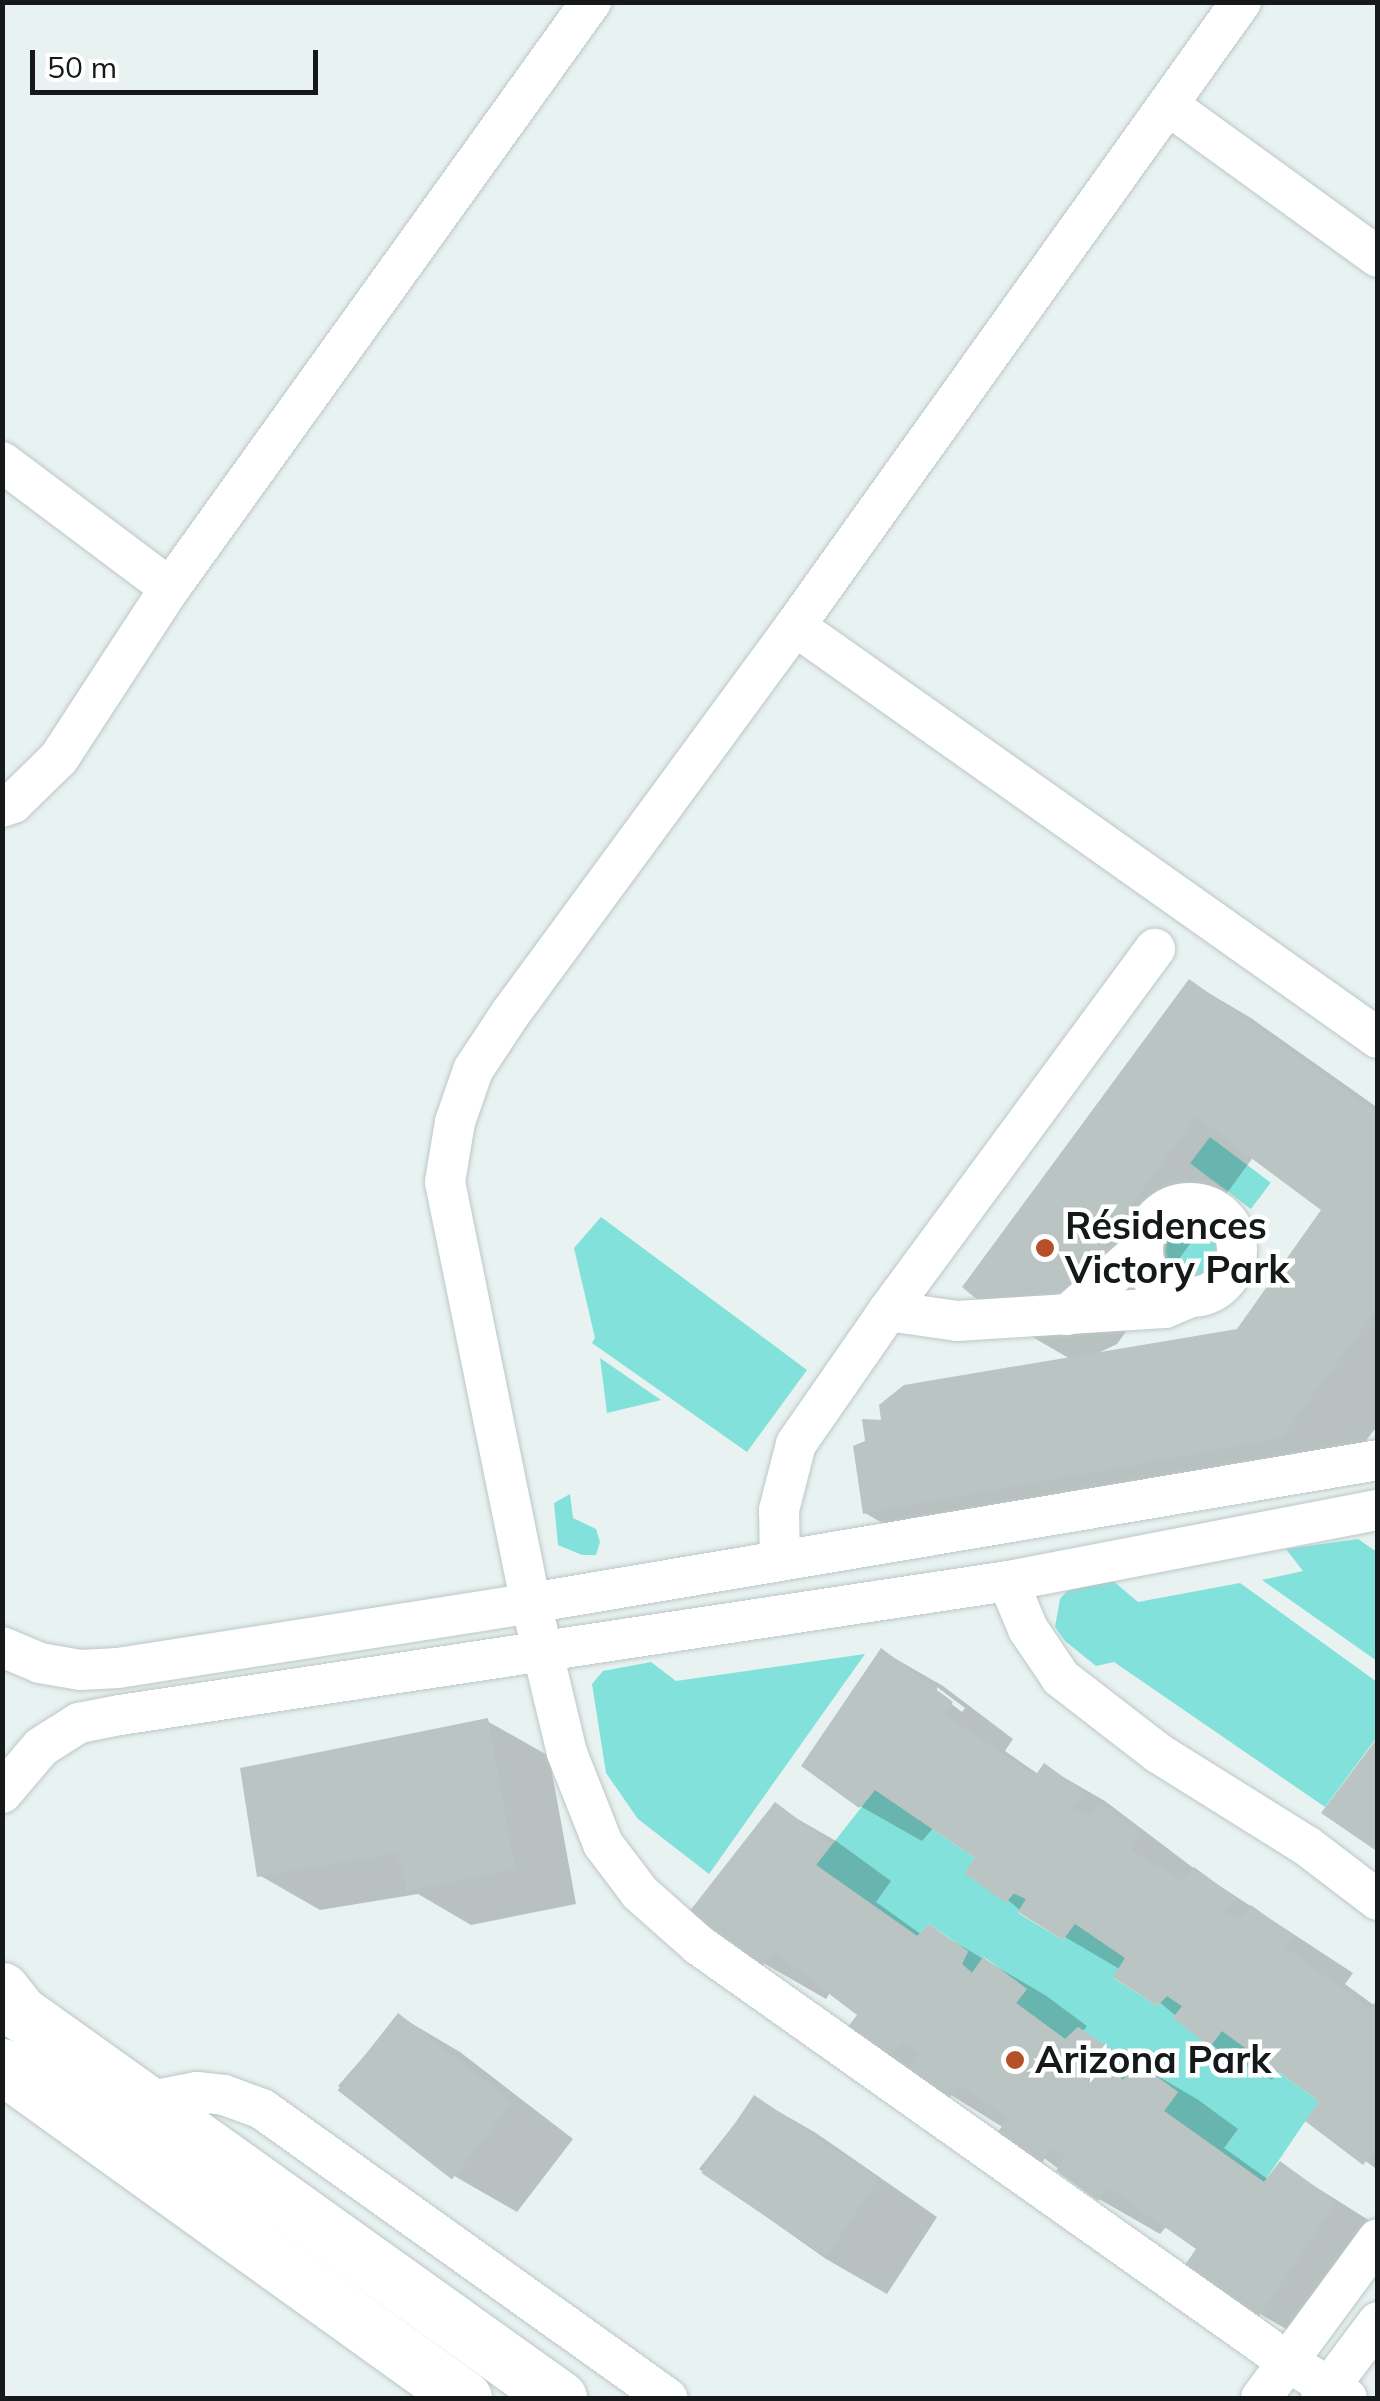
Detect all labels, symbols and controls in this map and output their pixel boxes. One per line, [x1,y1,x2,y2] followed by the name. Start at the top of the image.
[35,30,322,92] scale bar
[47,48,117,86] text: 50 m
[1065,1203,1289,1292] place label: Résidences Victory Park
[1034,1237,1056,1259] marker: Résidences Victory Park
[1035,2037,1271,2083] place label: Arizona Park
[1004,2049,1026,2071] marker: Arizona Park

